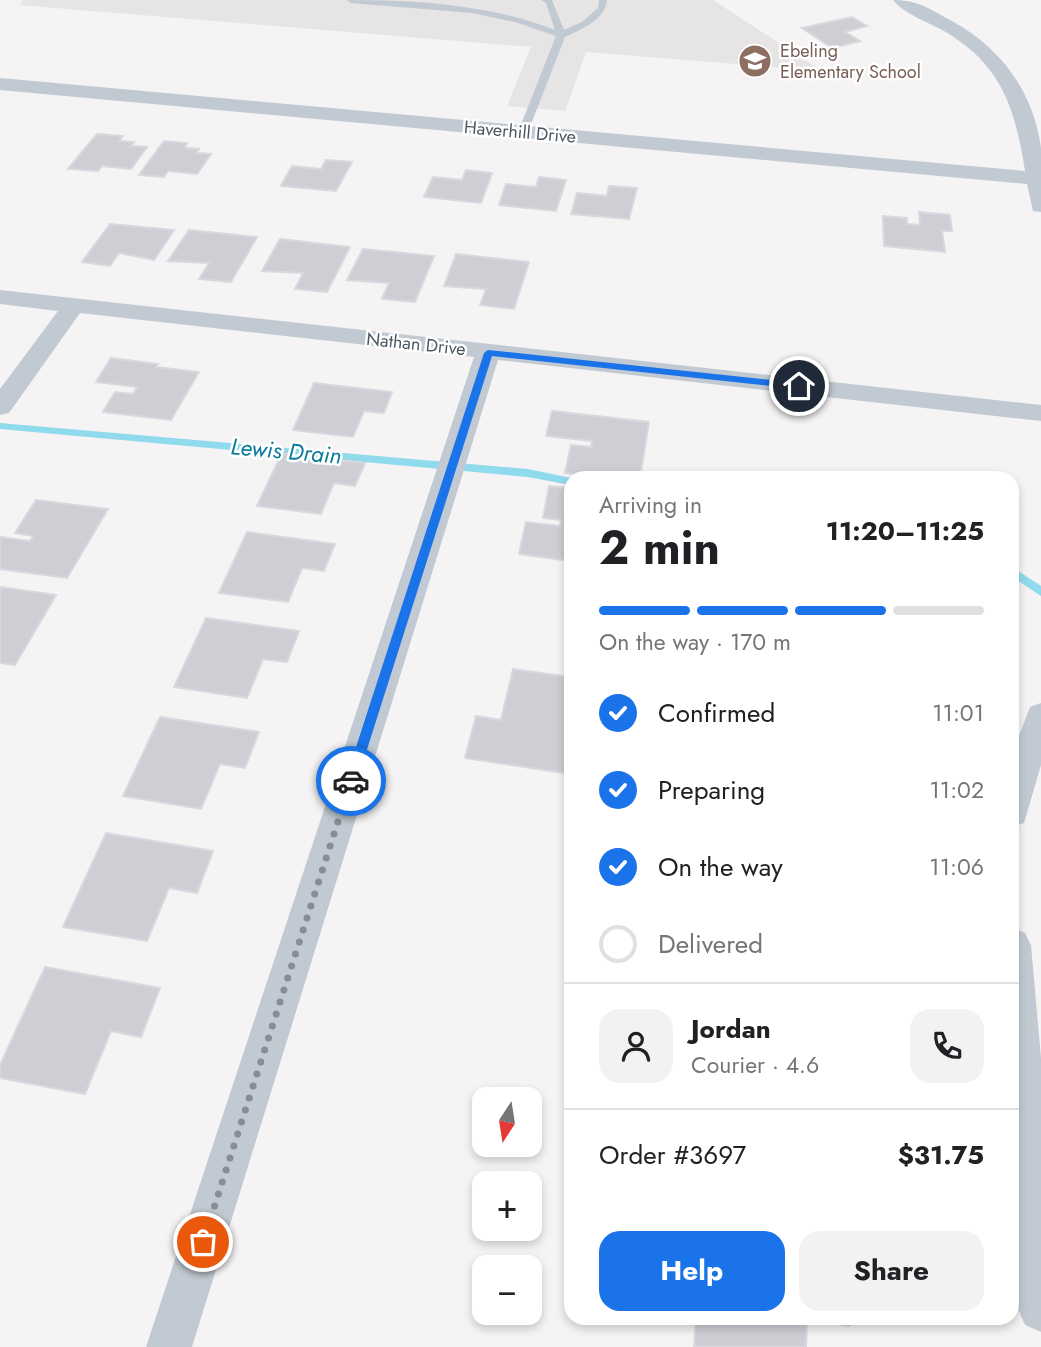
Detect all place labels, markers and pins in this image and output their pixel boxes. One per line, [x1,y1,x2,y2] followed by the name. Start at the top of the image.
[780,38,921,85] place label: Ebeling Elementary School
[736,42,774,80] school or university icon: Ebeling Elementary School
[769,356,829,416] pin
[173,1212,233,1272] pin

